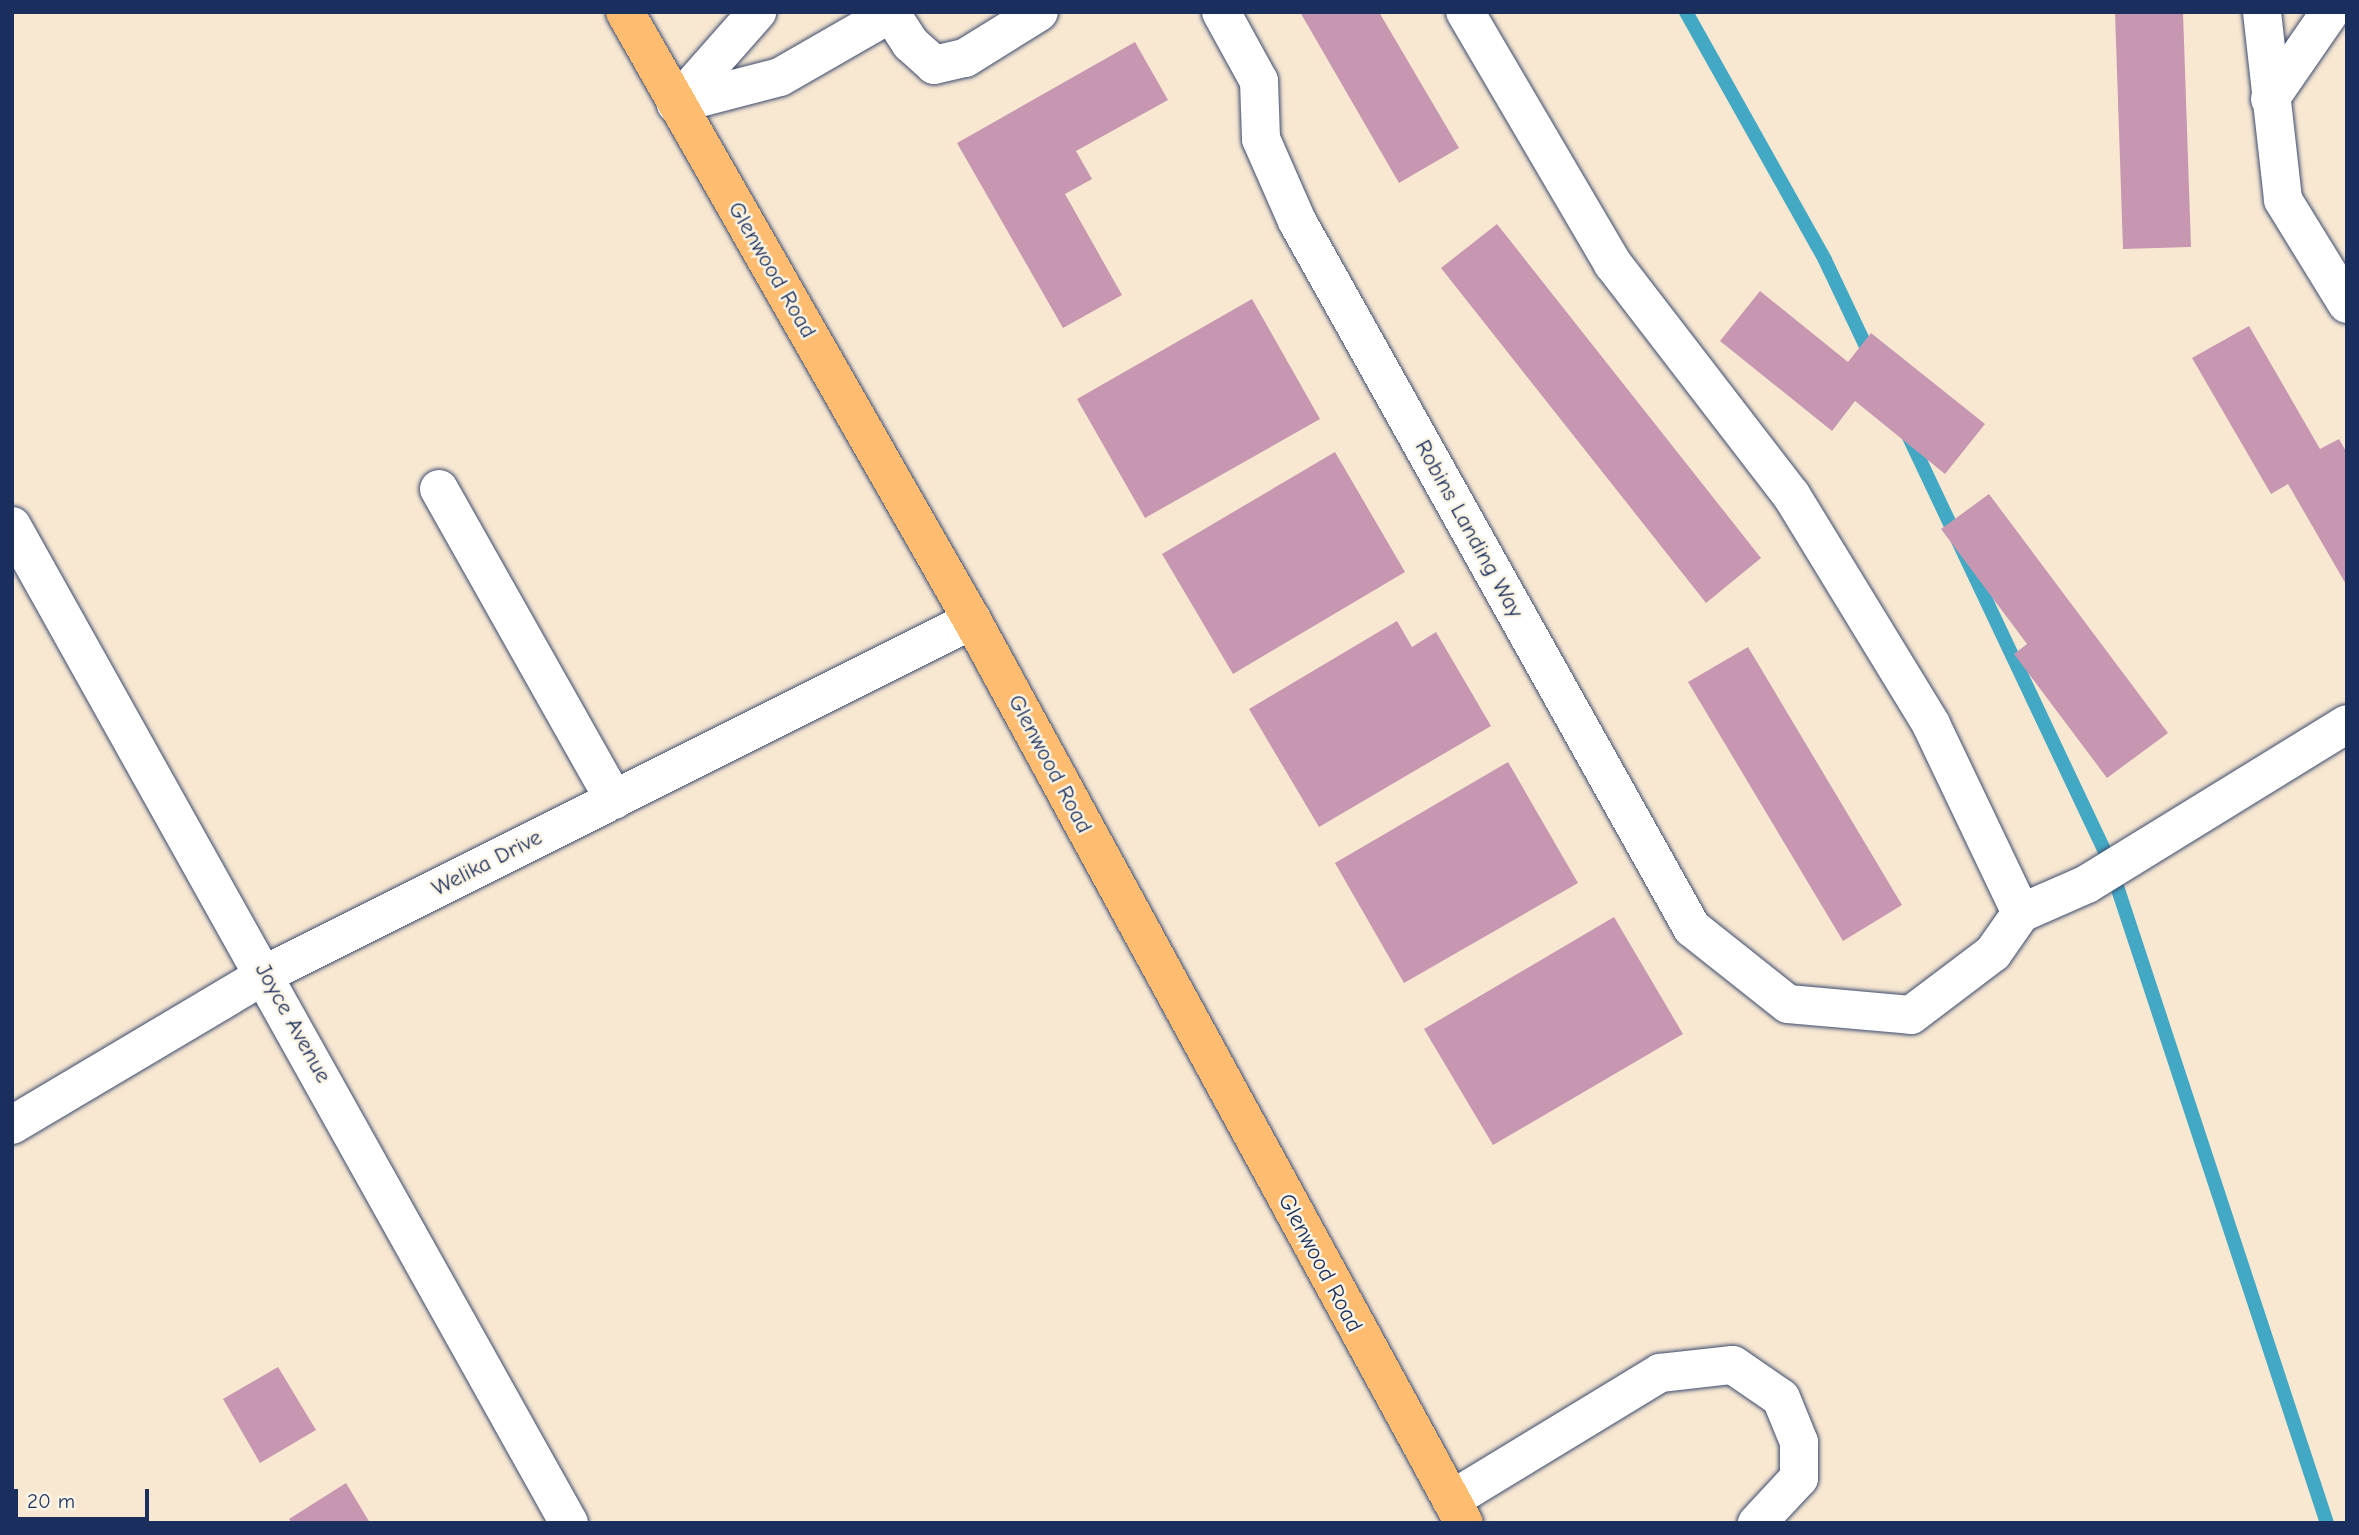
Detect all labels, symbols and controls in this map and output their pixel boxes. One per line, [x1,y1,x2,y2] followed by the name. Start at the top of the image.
[722,197,822,343] street label: Glenwood Road
[1409,435,1529,623] street label: Robins Landing Way
[1002,690,1098,838] street label: Glenwood Road
[427,823,547,903] street label: Welika Drive
[249,958,337,1088] street label: Joyce Avenue
[1272,1189,1368,1337] street label: Glenwood Road
[18,1476,152,1520] scale bar
[27,1489,75,1513] text: 20 m

